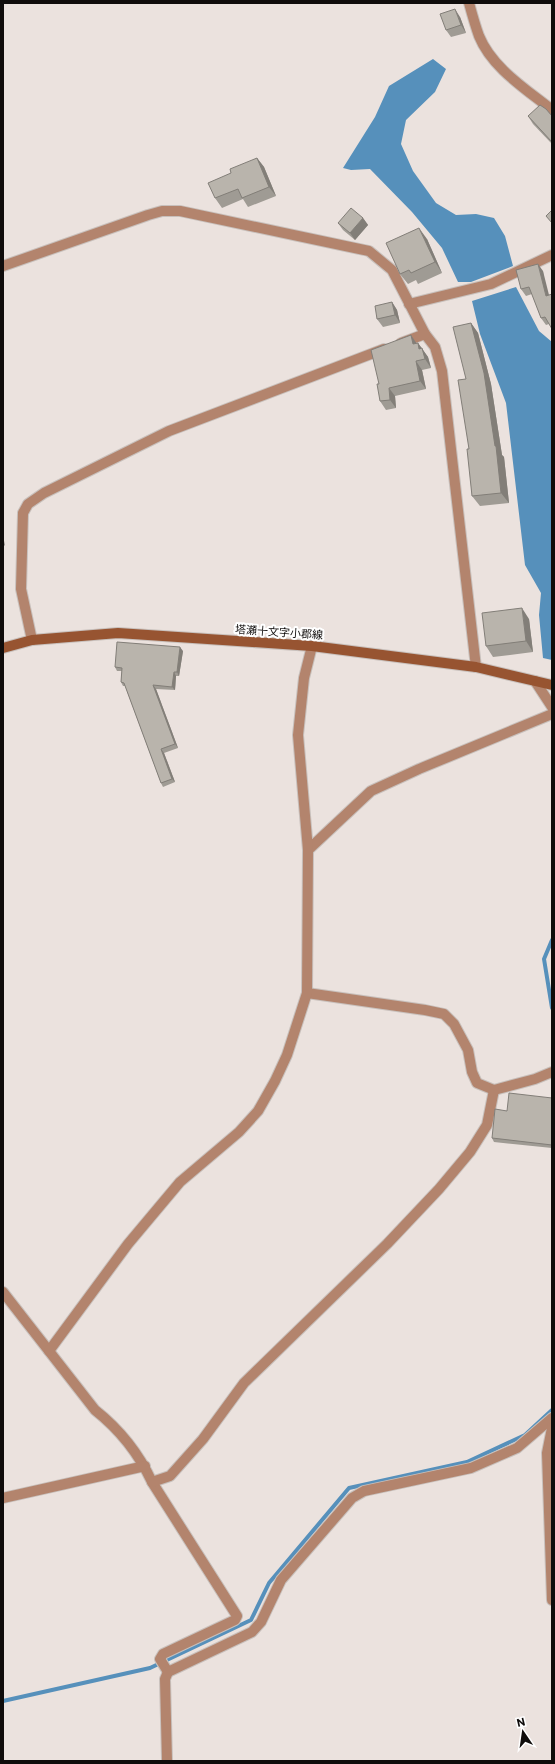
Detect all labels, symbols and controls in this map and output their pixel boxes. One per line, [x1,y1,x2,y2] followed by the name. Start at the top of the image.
[235,622,323,641] street label: 塔瀬十文字小郡線
[503,1712,543,1752] north arrow
[515,1715,526,1729] text: N

